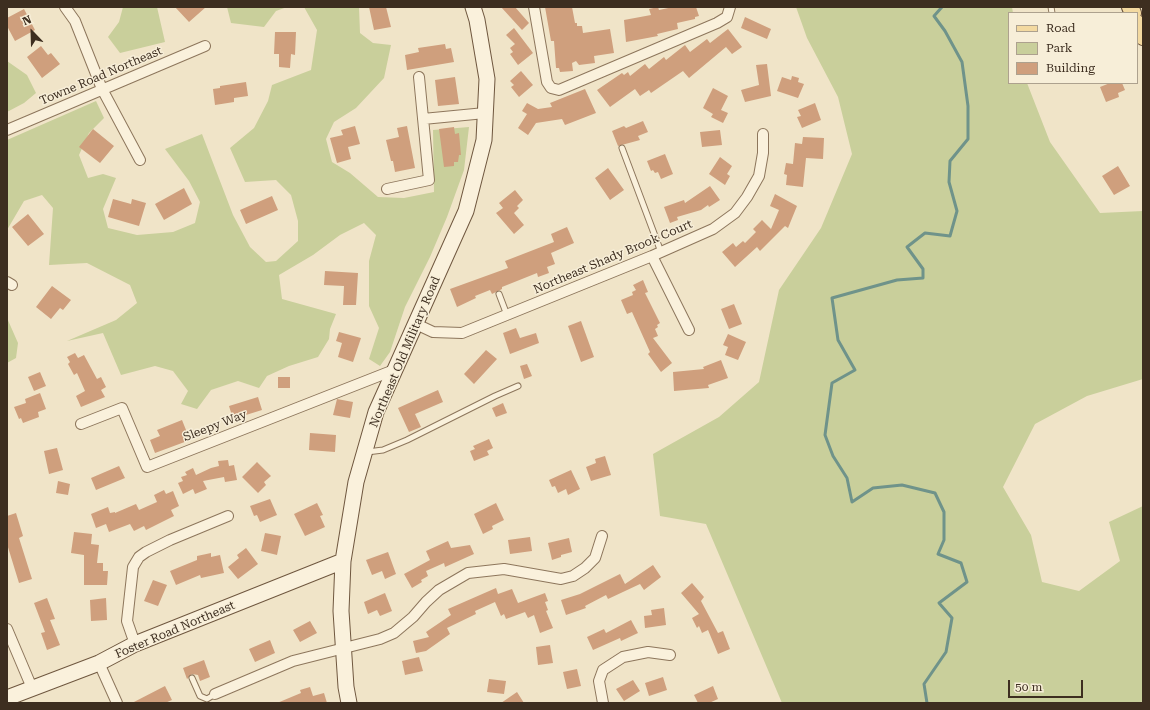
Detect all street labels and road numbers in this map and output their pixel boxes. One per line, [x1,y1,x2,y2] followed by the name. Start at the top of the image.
[38,44,164,108] street label: Towne Road Northeast
[531,217,695,297] street label: Northeast Shady Brook Court
[367,274,443,430] street label: Northeast Old Military Road
[181,407,249,445] street label: Sleepy Way
[113,598,237,662] street label: Foster Road Northeast

